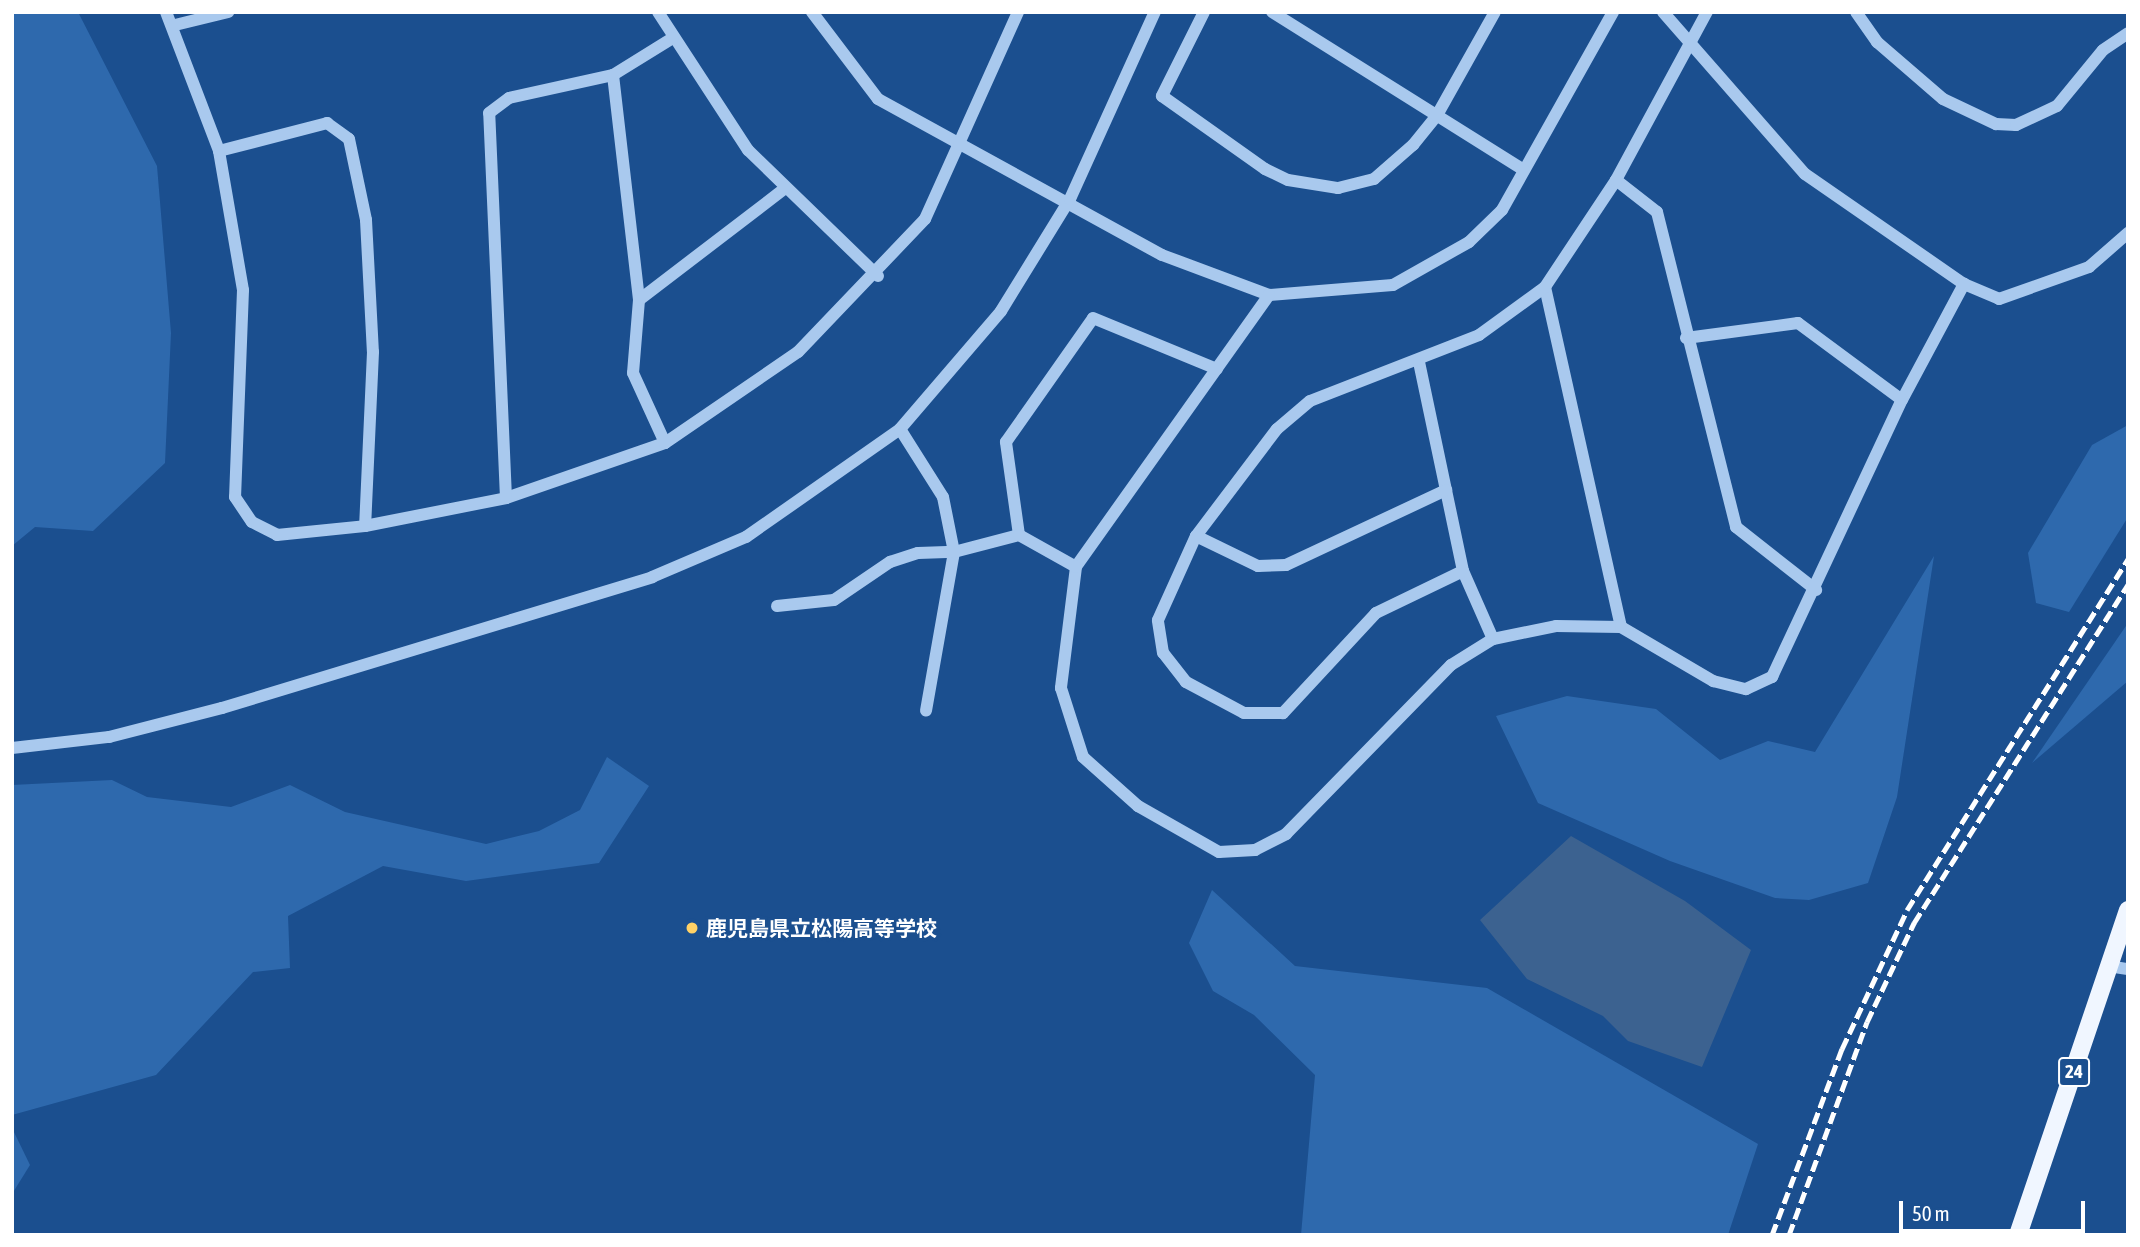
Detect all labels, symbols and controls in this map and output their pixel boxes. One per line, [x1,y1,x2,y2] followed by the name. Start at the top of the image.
[706,915,937,941] place label: 鹿児島県立松陽高等学校
[684,920,700,936] marker: 鹿児島県立松陽高等学校
[2056,1056,2092,1088] road number: 24
[1902,1188,2088,1232] scale bar
[1912,1201,1950,1225] text: 50 m

